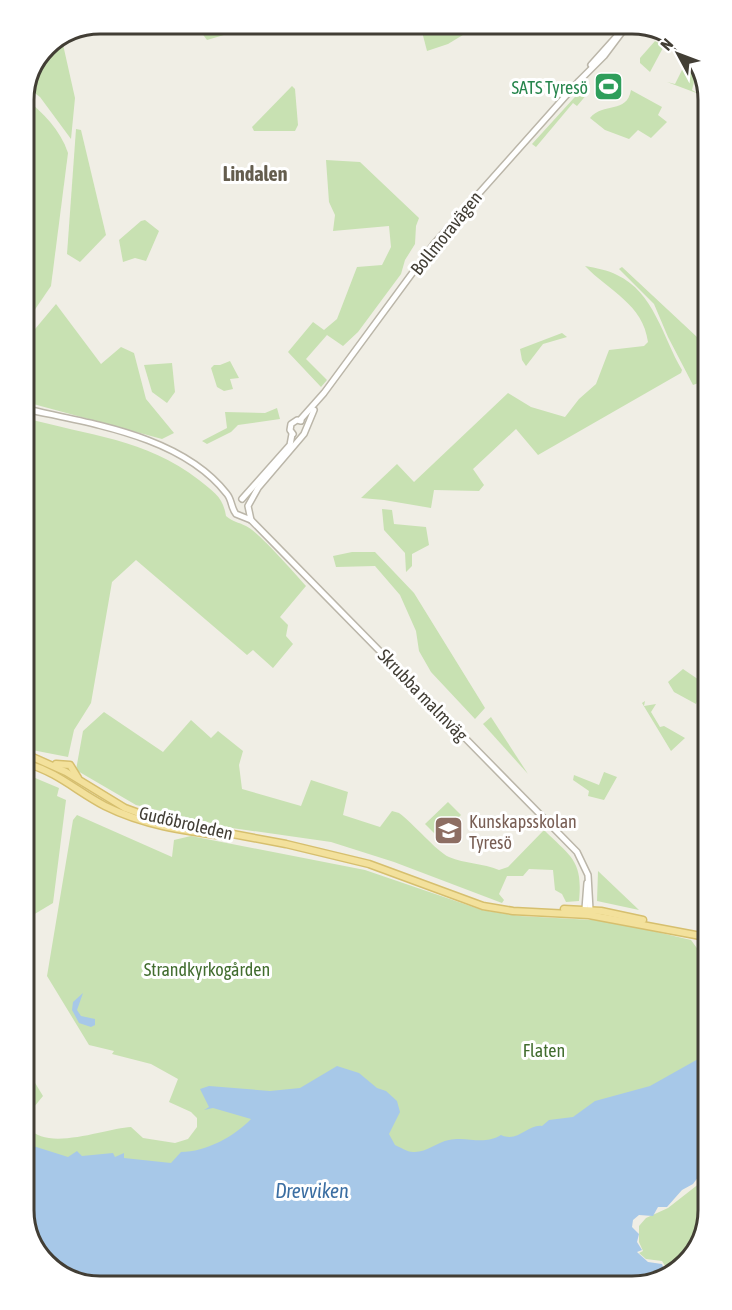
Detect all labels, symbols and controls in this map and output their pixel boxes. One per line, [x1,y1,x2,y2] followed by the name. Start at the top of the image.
[648,24,708,84] north arrow
[657,35,677,54] text: N
[593,71,625,103] sports icon: SATS Tyresö
[512,77,588,98] place label: SATS Tyresö
[223,162,287,185] district label: Lindalen
[406,187,486,279] street label: Bollmoravägen
[374,645,472,746] street label: Skrubba malmväg
[137,802,235,844] street label: Gudöbroleden
[469,811,577,853] place label: Kunskapsskolan Tyresö
[432,815,464,847] school or university icon: Kunskapsskolan Tyresö
[144,959,270,980] park label: Strandkyrkogården
[523,1040,565,1061] park label: Flaten
[275,1179,349,1202] water label: Drevviken

